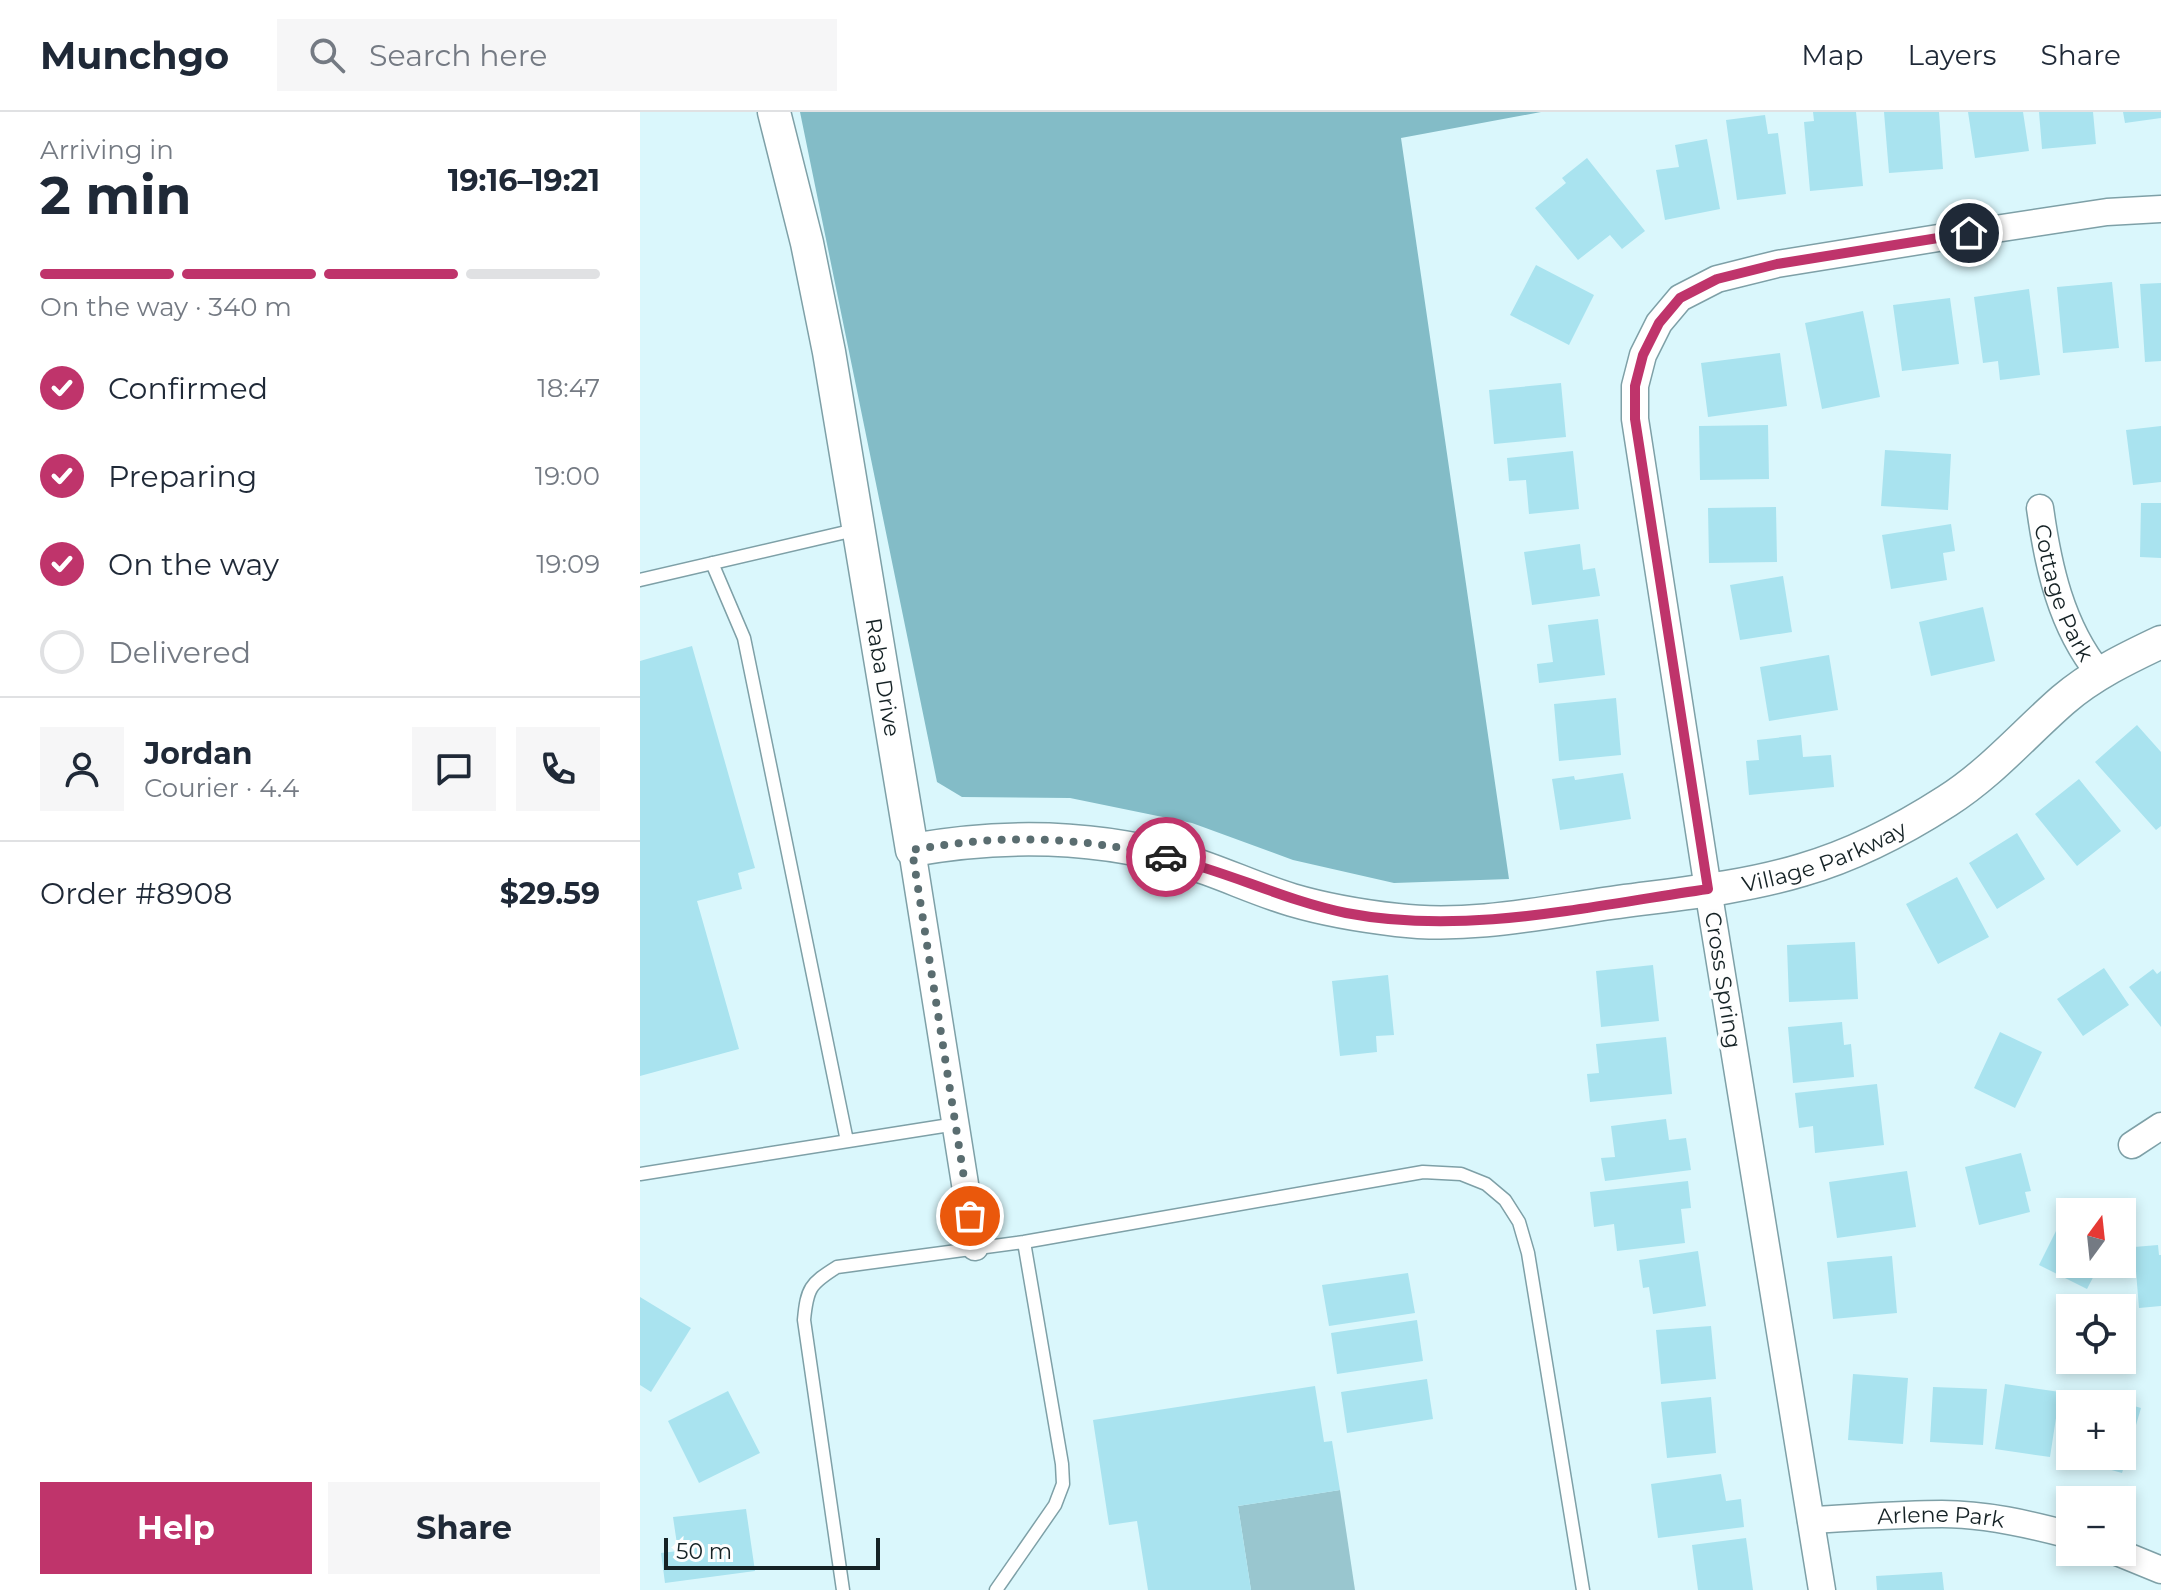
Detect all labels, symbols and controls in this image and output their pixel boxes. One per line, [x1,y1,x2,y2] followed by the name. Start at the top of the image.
[277,19,837,91] search box
[40,32,229,79] text: Munchgo
[305,33,349,77] icon: search
[369,37,547,74] text: Search here
[1801,38,1864,72] text: Map
[1908,38,1997,72] text: Layers
[2041,38,2121,72] text: Share
[40,134,174,166] text: Arriving in
[448,162,600,199] text: 19:16–19:21
[40,164,192,227] text: 2 min
[1935,199,2003,267] pin
[1947,211,1991,255] icon: home
[40,291,292,323] text: On the way · 340 m
[40,366,84,410] icon: check
[108,370,268,407] text: Confirmed
[537,372,600,404] text: 18:47
[40,454,84,498] icon: check
[108,458,257,495] text: Preparing
[535,460,600,492] text: 19:00
[2029,522,2100,667] street label: Cottage Park
[40,542,84,586] icon: check
[108,546,279,583] text: On the way
[536,548,600,580] text: 19:09
[860,616,906,739] street label: Raba Drive
[108,634,251,671] text: Delivered
[40,727,124,811] button: person
[412,727,496,811] button: chat
[516,727,600,811] button: phone
[144,735,253,772] text: Jordan
[144,772,299,804] text: Courier · 4.4
[1740,815,1911,898] street label: Village Parkway
[1126,817,1206,897] courier
[1144,835,1188,879] icon: car
[40,875,232,912] text: Order #8908
[500,875,600,912] text: $29.59
[1699,910,1747,1050] street label: Cross Spring
[936,1182,1004,1250] pin
[948,1194,992,1238] icon: bag
[2056,1198,2136,1278] north arrow
[2056,1198,2136,1566] map controls
[2056,1294,2136,1374] button: locate
[2056,1390,2136,1470] button: +
[40,1482,312,1574] button: Help
[328,1482,600,1574] button: Share
[2056,1486,2136,1566] button: −
[1876,1500,2007,1533] street label: Arlene Park
[664,1534,880,1570] scale bar
[676,1538,732,1565] text: 50 m

